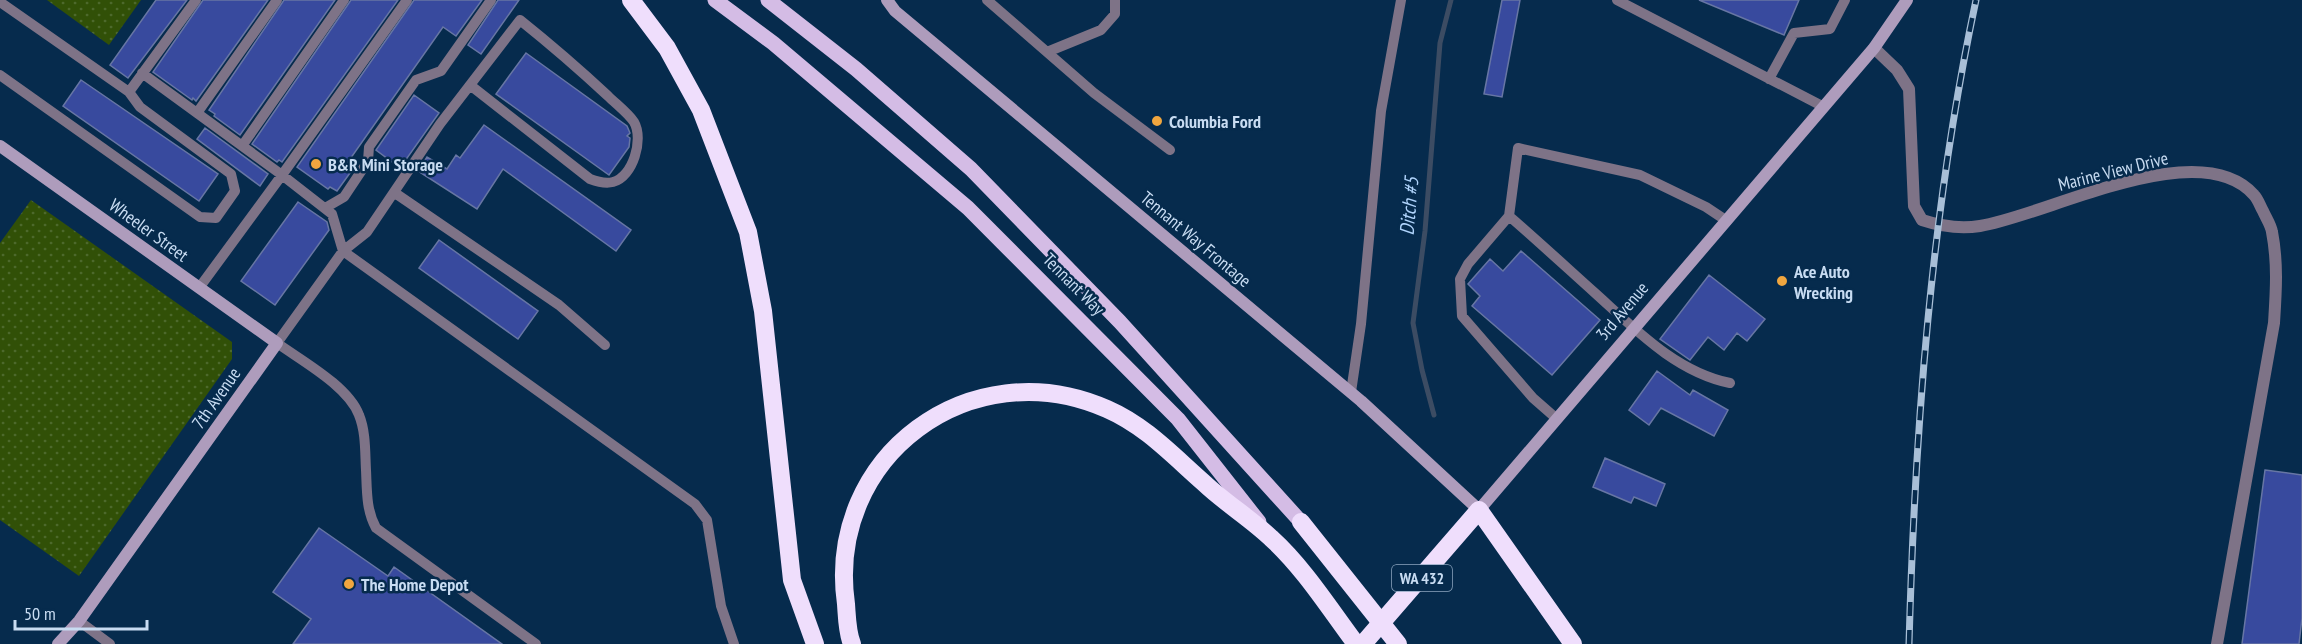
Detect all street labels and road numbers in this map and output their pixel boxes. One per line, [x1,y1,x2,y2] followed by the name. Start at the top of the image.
[2056,146,2170,196] street label: Marine View Drive
[1136,186,1256,292] street label: Tennant Way Frontage
[105,194,193,266] street label: Wheeler Street
[1038,248,1110,320] street label: Tennant Way
[1591,277,1653,345] street label: 3rd Avenue
[187,363,245,433] street label: 7th Avenue
[1392,565,1452,591] road number: WA 432

